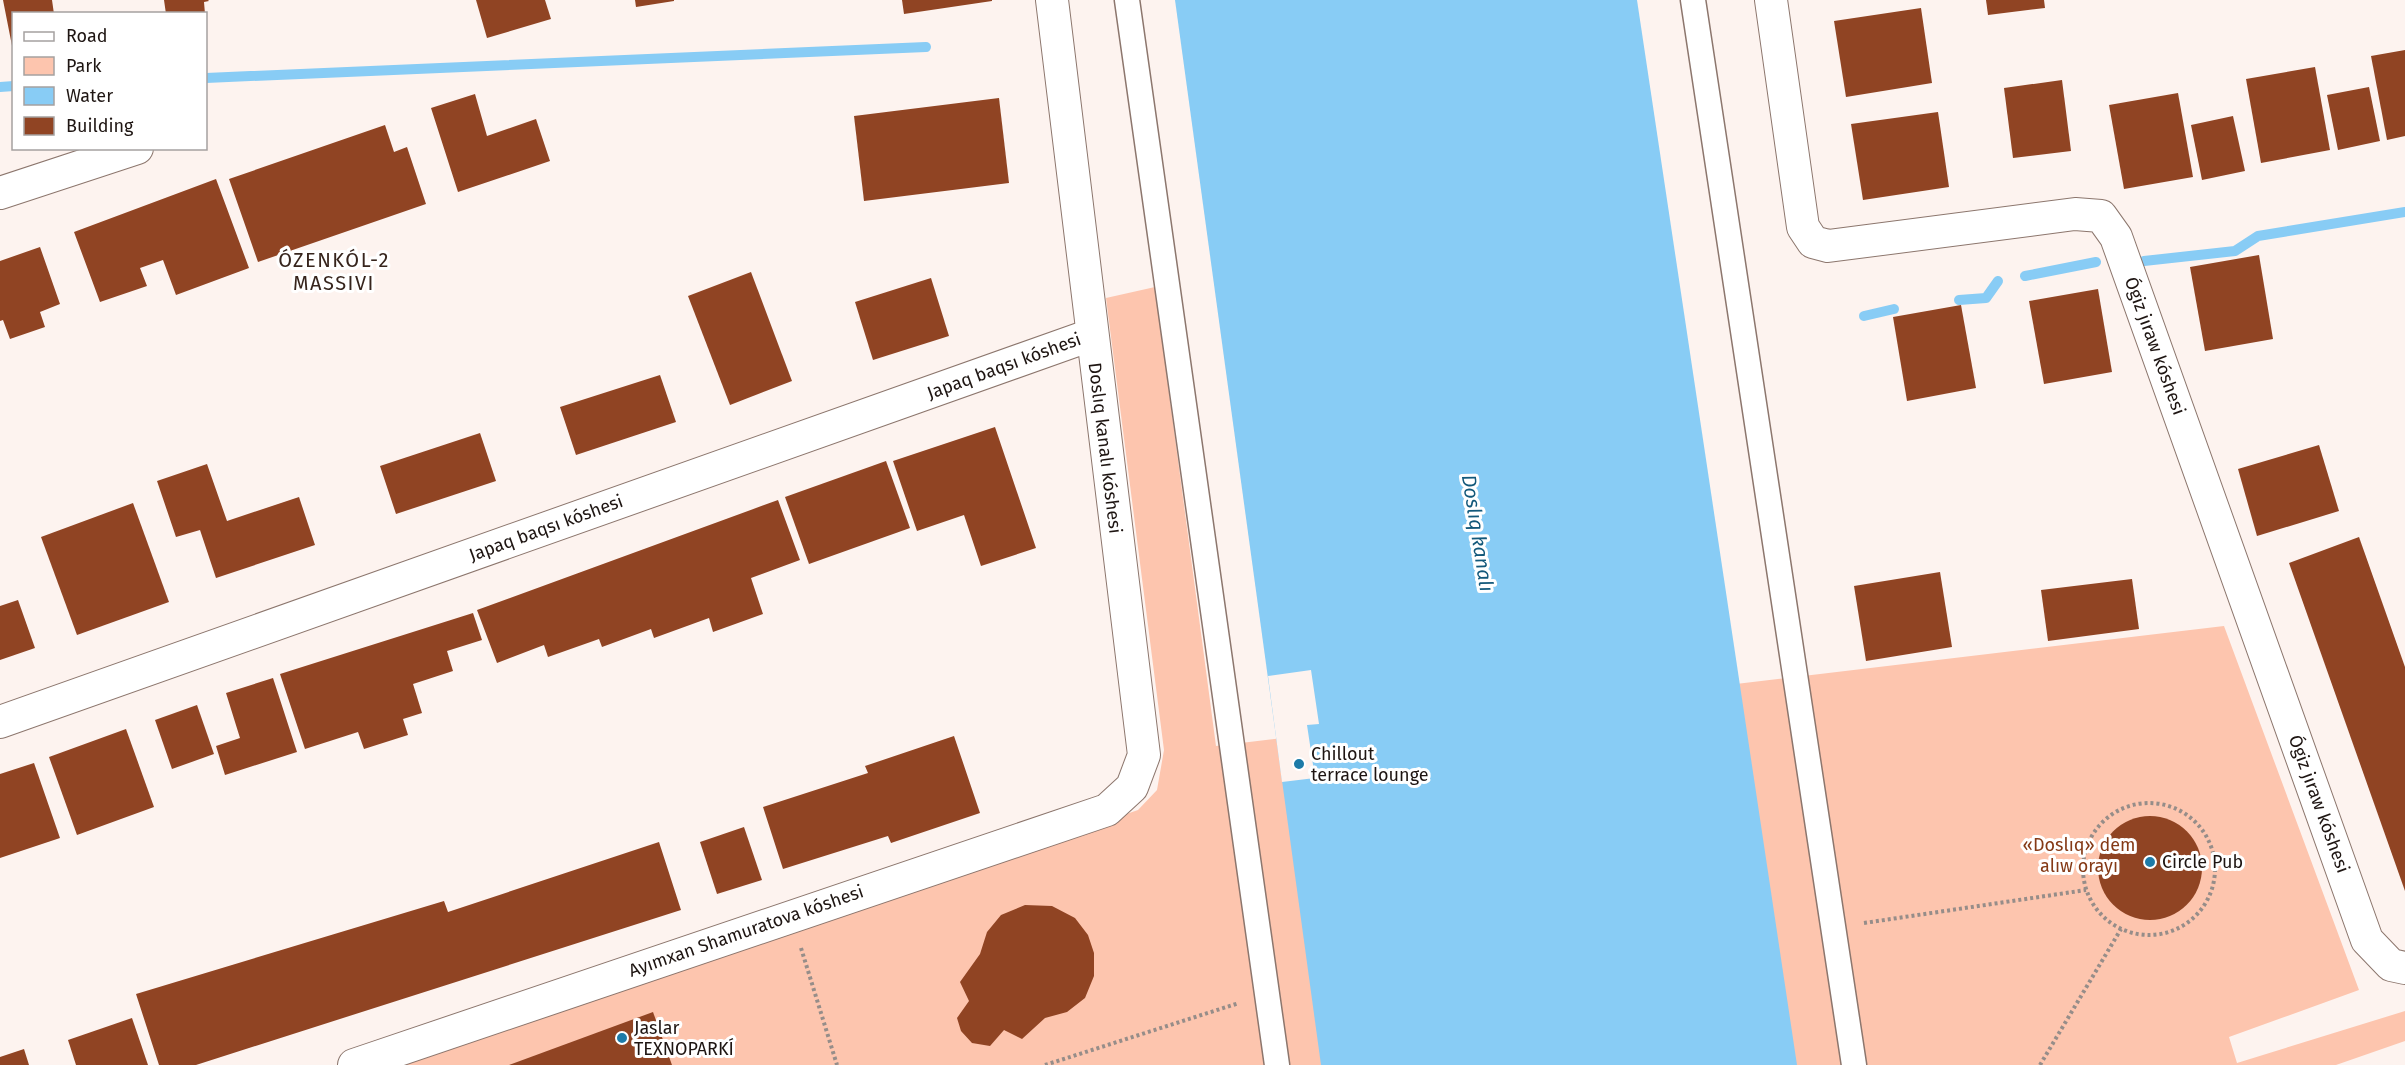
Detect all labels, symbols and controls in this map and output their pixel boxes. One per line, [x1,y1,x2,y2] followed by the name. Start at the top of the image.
[12,12,207,150] legend
[66,25,108,47] text: Road
[66,55,102,77] text: Park
[66,85,113,107] text: Water
[66,115,134,137] text: Building
[278,248,390,295] district label: ÓZENKÓL-2 MASSIVI
[2120,274,2190,418] street label: Ógiz jıraw kóshesi
[924,328,1084,404] street label: Japaq baqsı kóshesi
[1084,361,1126,535] street label: Doslıq kanalı kóshesi
[1457,473,1499,593] water label: Doslıq kanalı
[466,490,626,566] street label: Japaq baqsı kóshesi
[2284,732,2354,876] street label: Ógiz jıraw kóshesi
[1311,743,1429,786] place label: Chillout terrace lounge
[1292,757,1306,771] marker: Chillout terrace lounge
[2023,834,2135,877] park label: «Doslıq» dem alıw orayı
[2162,851,2243,873] place label: Circle Pub
[2143,855,2157,869] marker: Circle Pub
[626,880,866,982] street label: Ayımxan Shamuratova kóshesi
[634,1017,734,1060] place label: Jaslar TEXNOPARKÍ
[615,1031,629,1045] marker: Jaslar TEXNOPARKÍ

